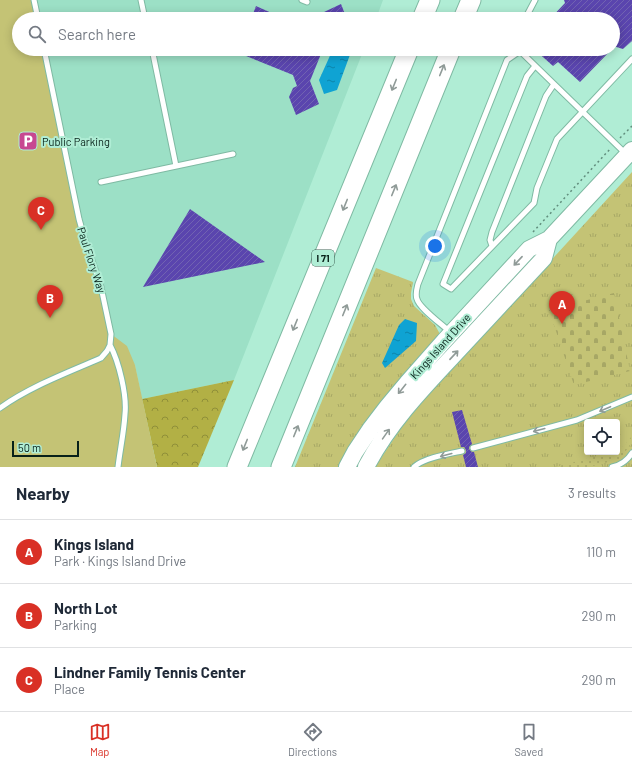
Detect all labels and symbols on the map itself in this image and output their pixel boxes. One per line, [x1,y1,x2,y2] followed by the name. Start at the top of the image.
[439,64,447,76] one-way arrow
[390,79,398,91] one-way arrow
[17,130,39,152] parking icon: Public Parking
[42,135,110,148] place label: Public Parking
[390,184,398,196] one-way arrow
[28,197,54,230] pin: C
[340,199,348,211] one-way arrow
[75,225,109,295] street label: Paul Flory Way
[425,236,445,256] your location
[312,250,334,266] road number: I 71
[513,256,522,266] one-way arrow
[37,285,63,318] pin: B
[549,291,575,324] pin: A
[341,305,349,317] one-way arrow
[407,310,473,381] street label: Kings Island Drive
[291,319,298,331] one-way arrow
[449,350,458,360] one-way arrow
[398,383,407,394] one-way arrow
[599,405,611,413] one-way arrow
[292,425,300,437] one-way arrow
[533,427,546,435] one-way arrow
[382,428,390,439] one-way arrow
[12,439,79,458] scale bar
[241,439,249,451] one-way arrow
[440,452,453,459] one-way arrow

